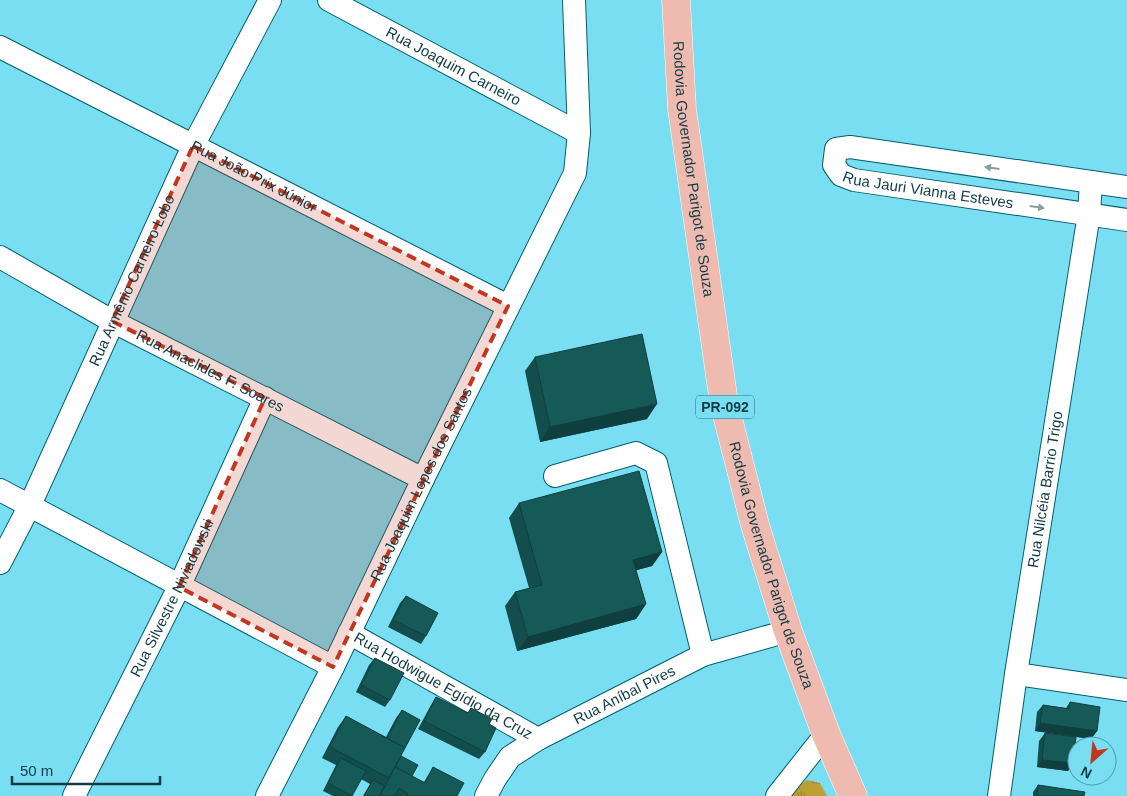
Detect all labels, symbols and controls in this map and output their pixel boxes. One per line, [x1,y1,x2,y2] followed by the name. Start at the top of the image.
[383,23,524,109] street label: Rua Joaquim Carneiro
[670,41,718,299] street label: Rodovia Governador Parigot de Souza
[188,137,320,215] street label: Rua João Prix Júnior
[984,164,1000,172] one-way arrow
[840,167,1015,211] street label: Rua Jauri Vianna Esteves
[85,192,178,368] street label: Rua Armênio Carneiro Lobo
[1030,203,1046,211] one-way arrow
[134,326,287,415] street label: Rua Anaclides F. Soares
[367,385,475,583] street label: Rua Joaquim Lopes dos Santos
[696,396,754,418] road number: PR-092
[1024,410,1066,569] street label: Rua Nilcéia Barrio Trigo
[726,440,818,691] street label: Rodovia Governador Parigot de Souza
[126,516,217,679] street label: Rua Silvestre Niviadowski
[351,629,536,742] street label: Rua Hodwigue Egídio da Cruz
[570,662,678,728] street label: Rua Aníbal Pires
[1067,736,1117,786] north arrow
[12,754,160,786] scale bar
[20,762,53,779] text: 50 m
[1078,763,1094,782] text: N

